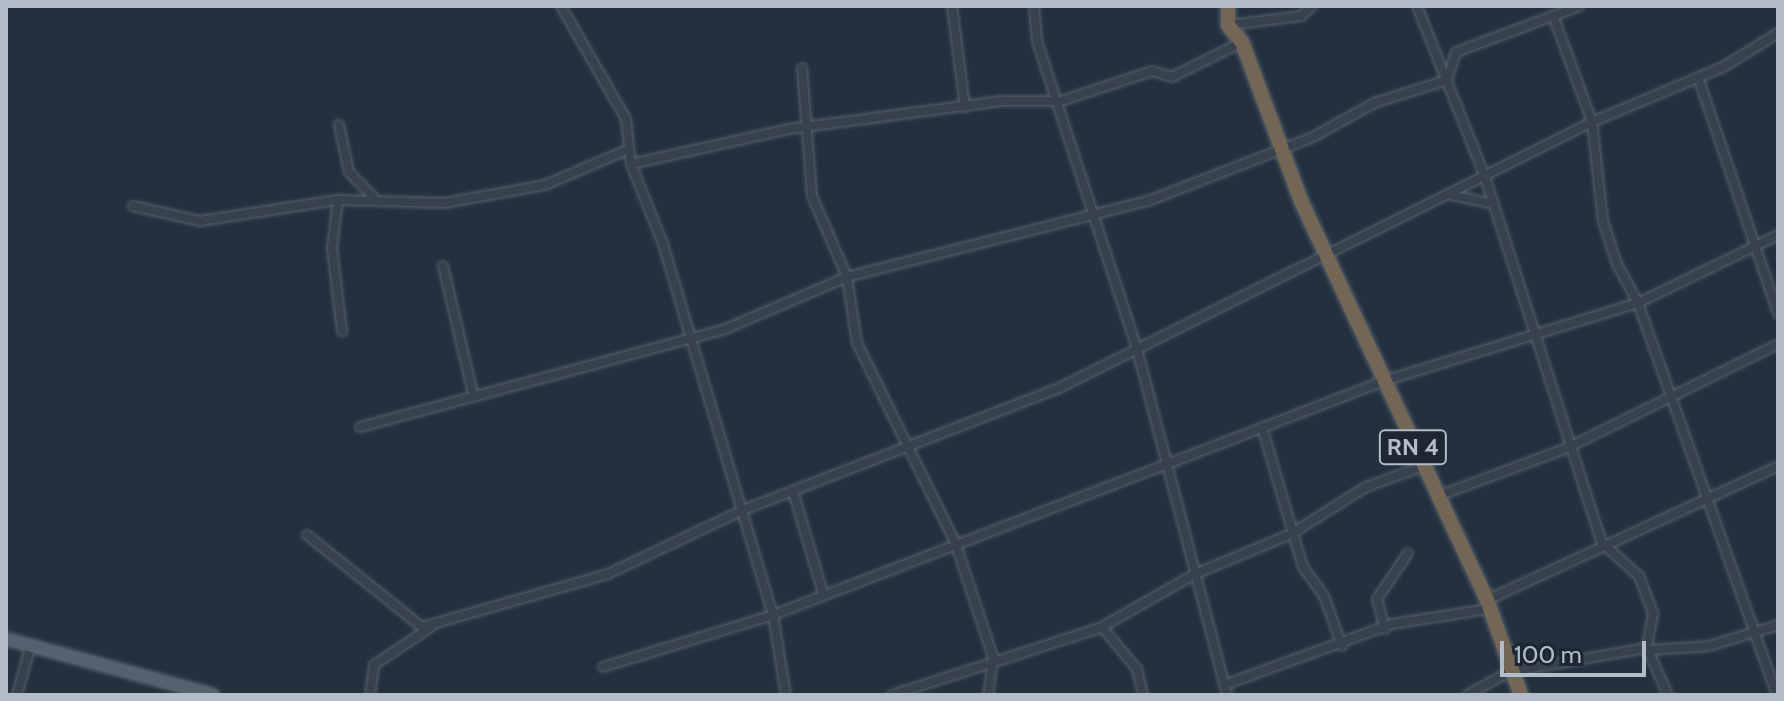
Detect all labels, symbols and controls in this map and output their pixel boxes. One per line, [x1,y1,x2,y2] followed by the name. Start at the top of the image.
[1377,427,1449,467] road number: RN 4
[1504,625,1650,675] scale bar
[1514,640,1582,669] text: 100 m

